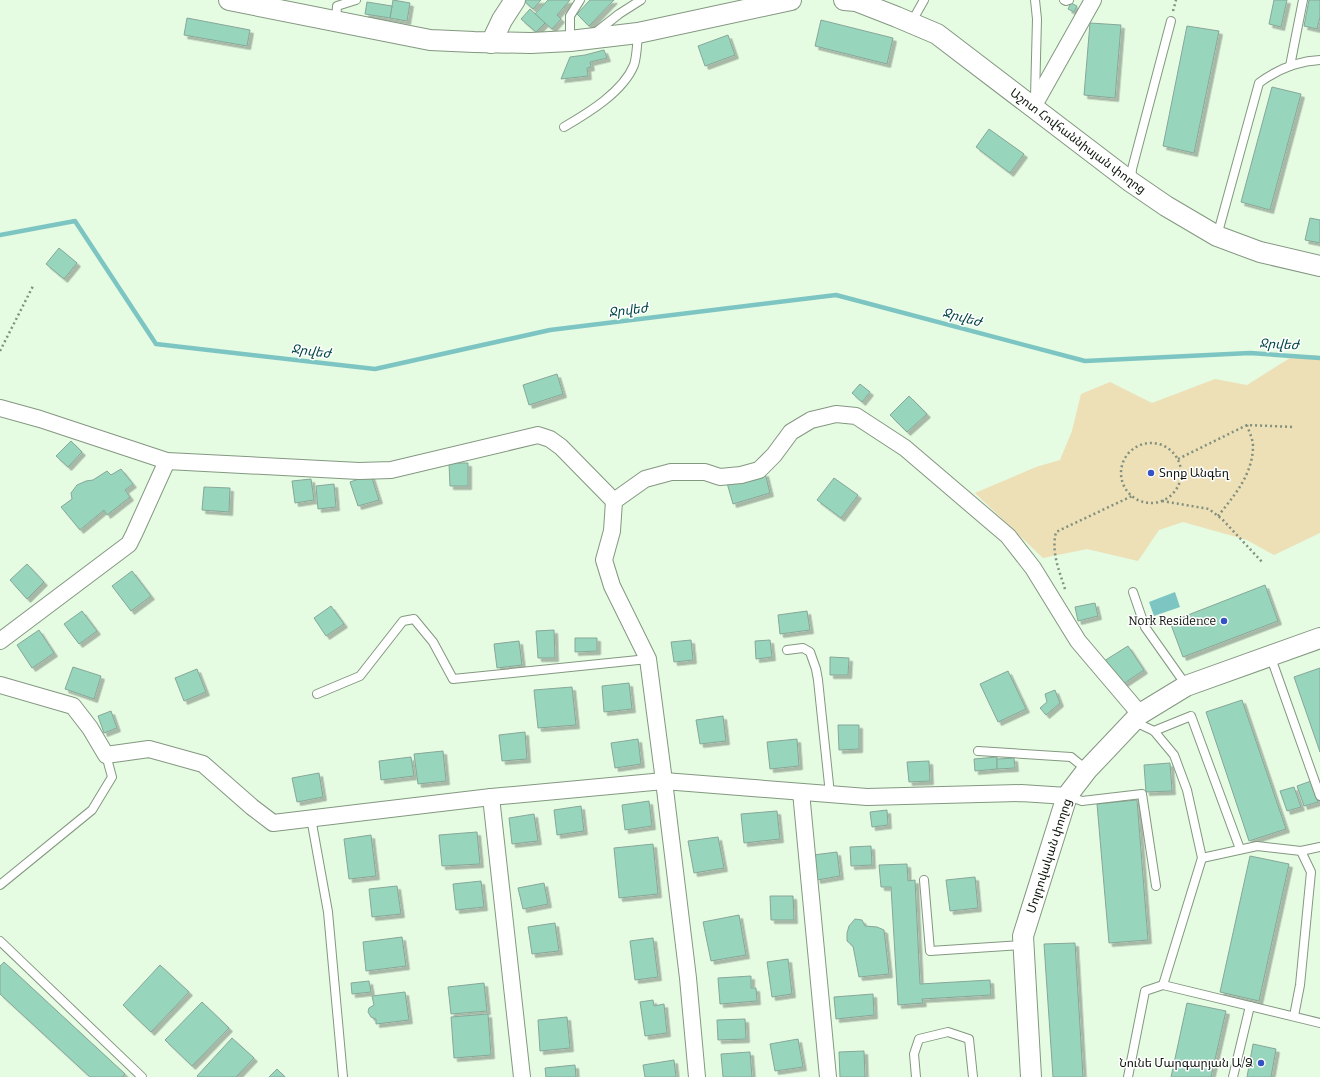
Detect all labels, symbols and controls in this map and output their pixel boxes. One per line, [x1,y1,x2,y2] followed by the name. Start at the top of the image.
[1007,85,1149,197] street label: Աշոտ Հովհաննիսյան փողոց
[607,300,651,321] water label: Ջրվեժ
[941,305,985,331] water label: Ջրվեժ
[1259,335,1301,354] water label: Ջրվեժ
[290,341,334,362] water label: Ջրվեժ
[1159,466,1230,480] place label: Տորք Անգեղ
[1146,468,1156,478] marker: Տորք Անգեղ
[1128,614,1216,628] place label: Nork Residence
[1219,616,1229,626] marker: Nork Residence
[1024,797,1074,915] street label: Մոլդովական փողոց
[1119,1056,1253,1070] place label: Նունե Մարգարյան Ա/Ձ
[1256,1058,1266,1068] marker: Նունե Մարգարյան Ա/Ձ

